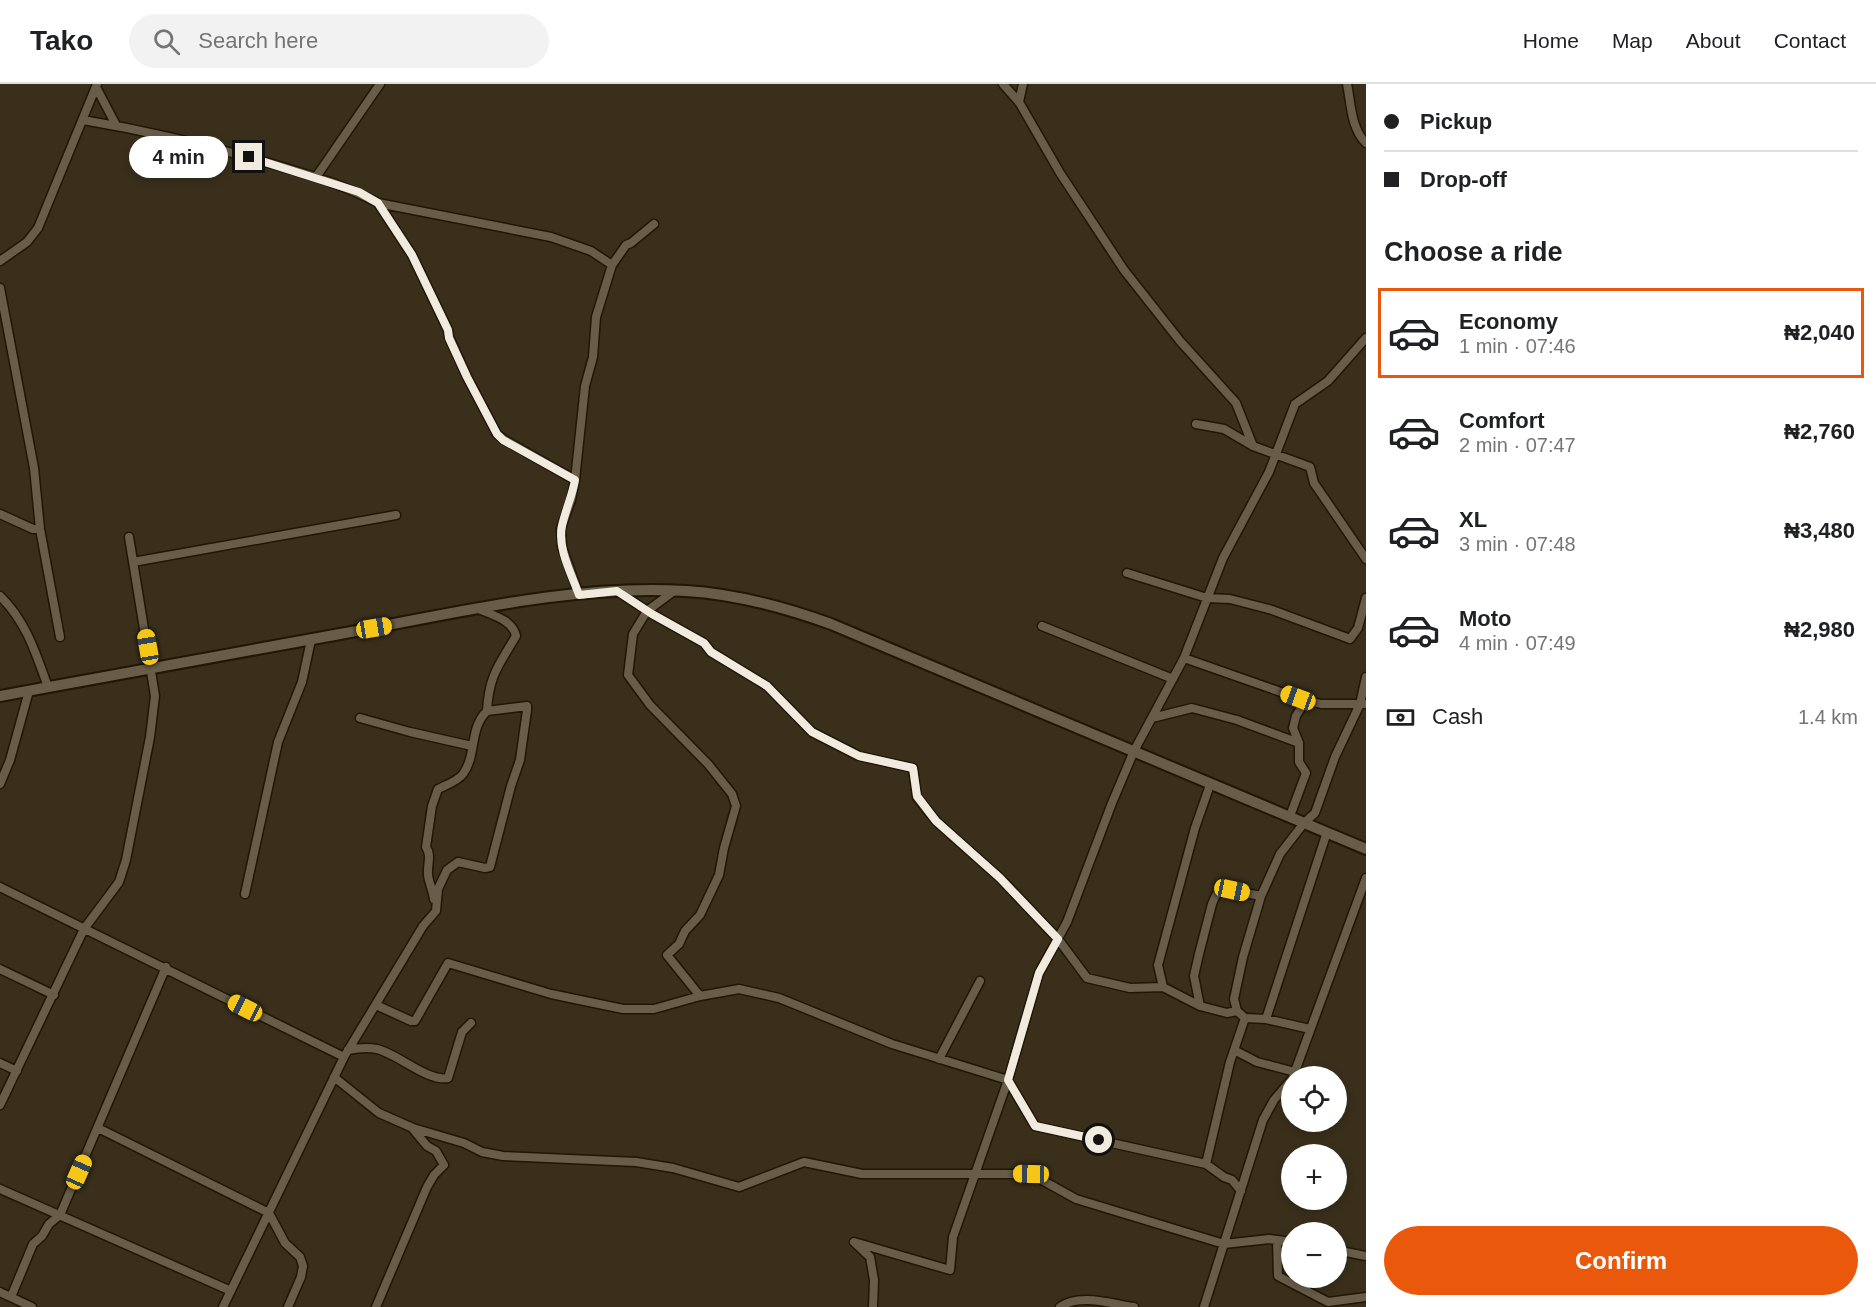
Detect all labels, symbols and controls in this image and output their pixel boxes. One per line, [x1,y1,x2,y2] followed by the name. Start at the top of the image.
[129,14,549,68] search box
[30,25,93,56] text: Tako
[150,25,183,58] icon: search
[198,28,318,53] text: Search here
[1523,29,1579,52] text: Home
[1612,29,1653,52] text: Map
[1686,29,1741,52] text: About
[1774,29,1846,52] text: Contact
[1420,109,1492,134] text: Pickup
[129,136,228,178] callout: 4 min
[235,143,262,170] route end
[152,146,205,168] text: 4 min
[1420,167,1507,192] text: Drop-off
[1384,237,1563,267] text: Choose a ride
[1387,306,1441,360] icon: car
[1459,309,1558,334] text: Economy
[1784,320,1855,345] text: ₦2,040
[1459,335,1576,357] text: 1 min · 07:46
[1387,405,1441,459] icon: car
[1459,408,1545,433] text: Comfort
[1784,419,1855,444] text: ₦2,760
[1459,434,1576,456] text: 2 min · 07:47
[1387,504,1441,558] icon: car
[1459,507,1487,532] text: XL
[1784,518,1855,543] text: ₦3,480
[1459,533,1576,555] text: 3 min · 07:48
[1387,603,1441,657] icon: car
[1459,606,1512,631] text: Moto
[355,616,393,640] car
[1784,617,1855,642] text: ₦2,980
[136,628,160,666] car
[1459,632,1576,654] text: 4 min · 07:49
[1278,683,1318,713] car
[1384,701,1417,734] icon: cash
[1432,704,1483,729] text: Cash
[1798,706,1858,728] text: 1.4 km
[1213,877,1251,903] car
[225,992,265,1024] car
[1281,1066,1347,1288] map controls
[1281,1066,1347,1132] button: locate
[1085,1126,1112,1153] route start
[1281,1144,1347,1210] button: +
[63,1152,95,1192] car
[1013,1165,1049,1183] car
[1281,1222,1347,1288] button: −
[1384,1226,1858,1295] button: Confirm

